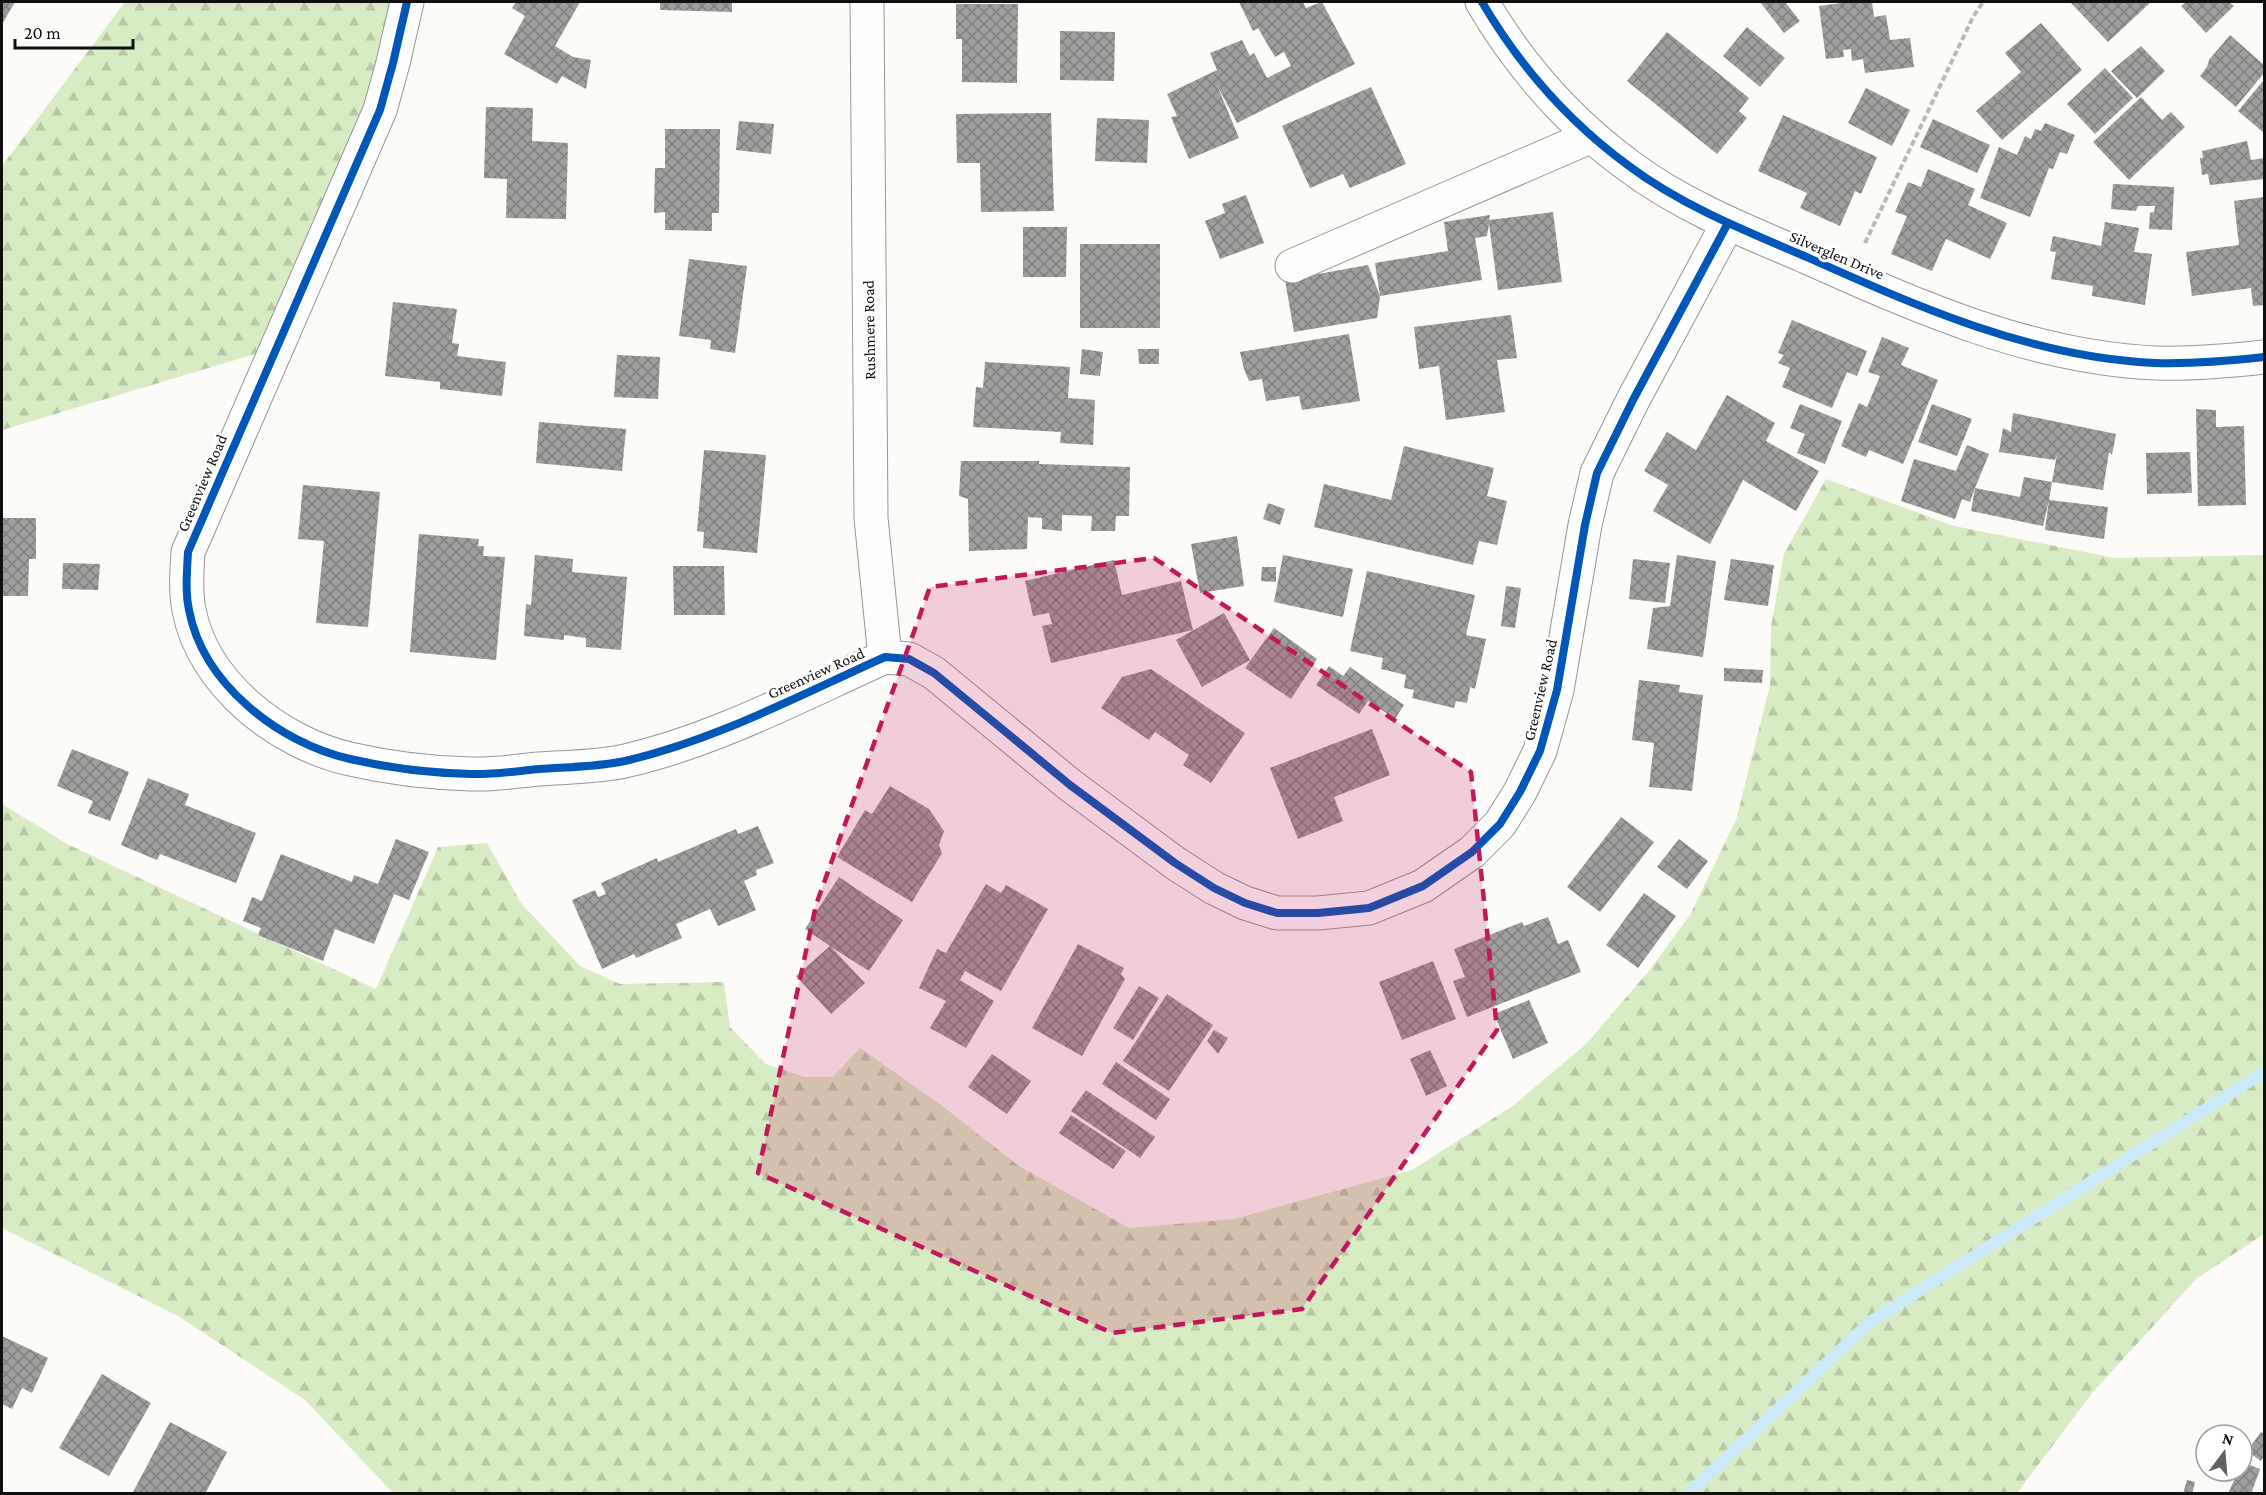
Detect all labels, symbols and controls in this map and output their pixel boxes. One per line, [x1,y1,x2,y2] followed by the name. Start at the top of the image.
[15,12,134,50] scale bar
[24,23,61,43] text: 20 m
[1787,227,1887,283] street label: Silverglen Drive
[860,279,878,380] street label: Rushmere Road
[174,431,230,534] street label: Greenview Road
[1520,637,1560,743] street label: Greenview Road
[765,644,867,702] street label: Greenview Road
[2194,1423,2254,1483] north arrow
[2220,1429,2236,1449] text: N

